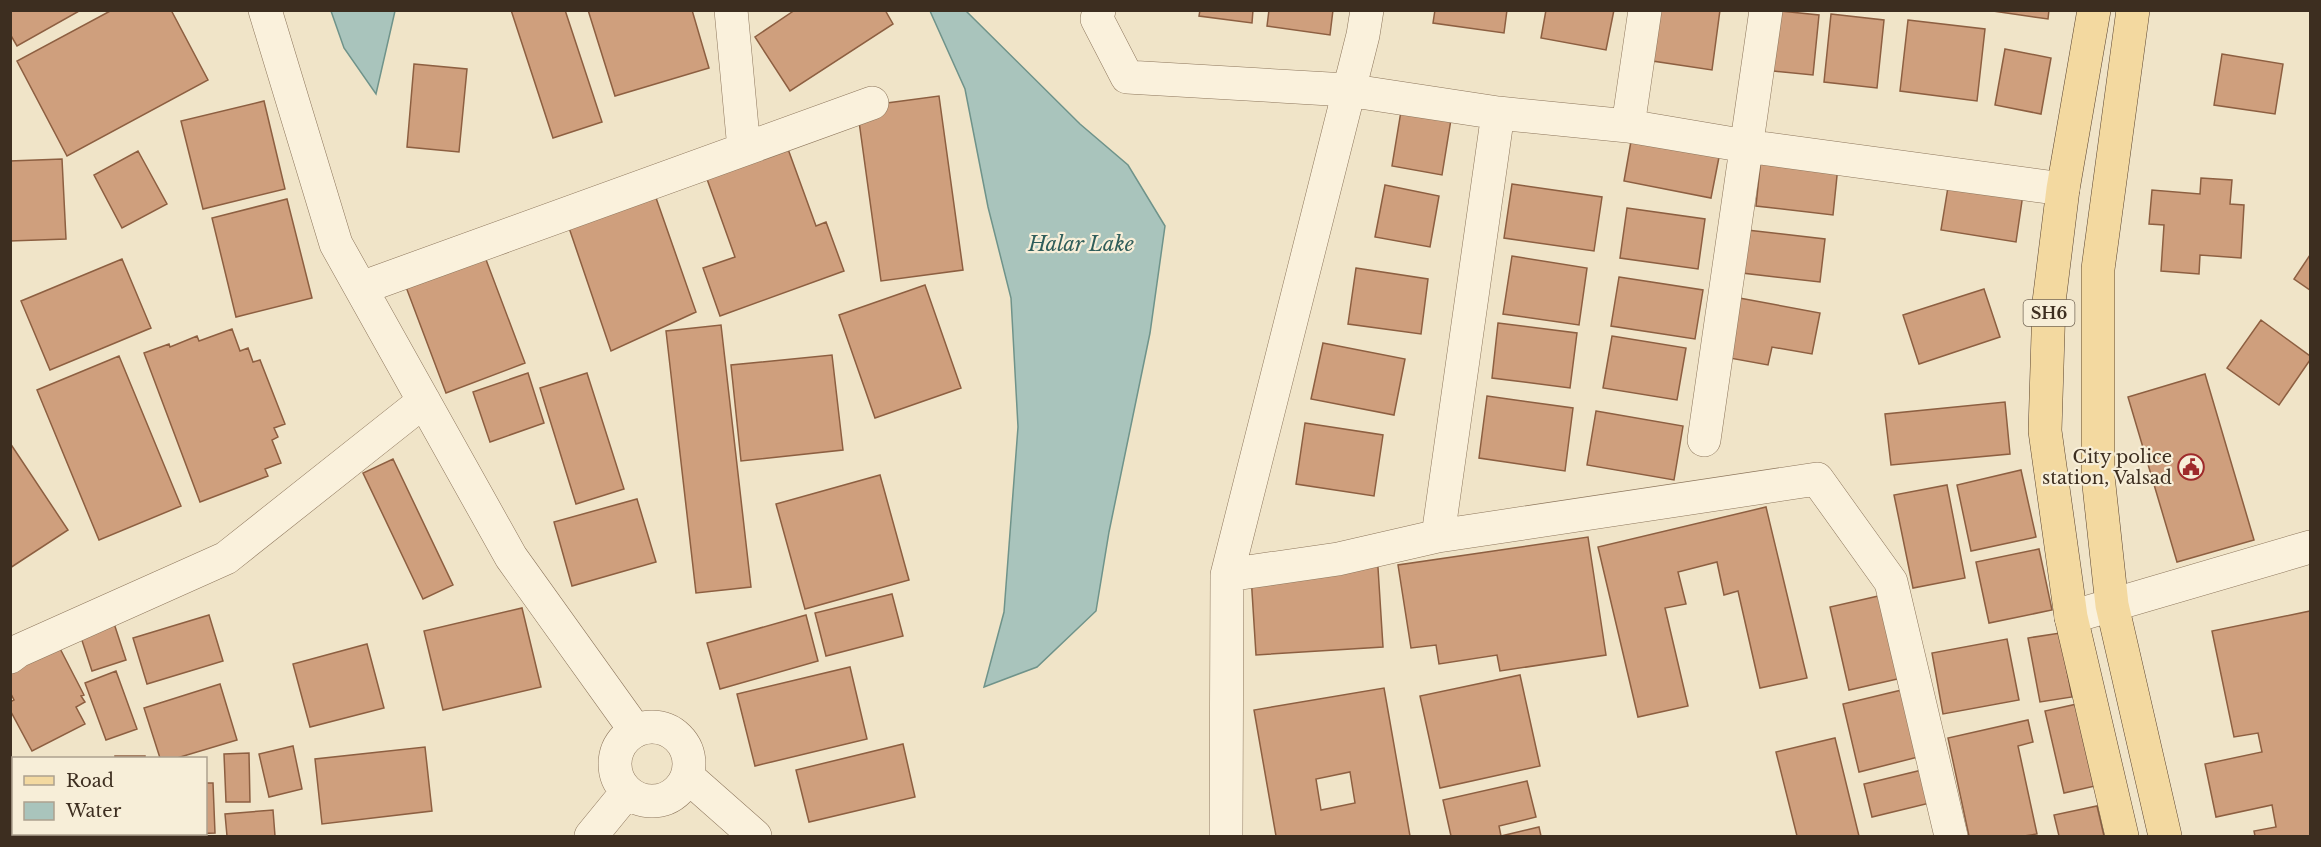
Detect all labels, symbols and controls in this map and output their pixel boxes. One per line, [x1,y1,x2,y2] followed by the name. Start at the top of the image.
[1027,232,1134,256] water label: Halar Lake
[2024,300,2074,326] road number: SH6
[2042,446,2172,489] place label: City police station, Valsad
[2176,452,2206,482] public building icon: City police station, Valsad
[12,757,207,835] legend
[66,770,114,792] text: Road
[65,800,122,822] text: Water

